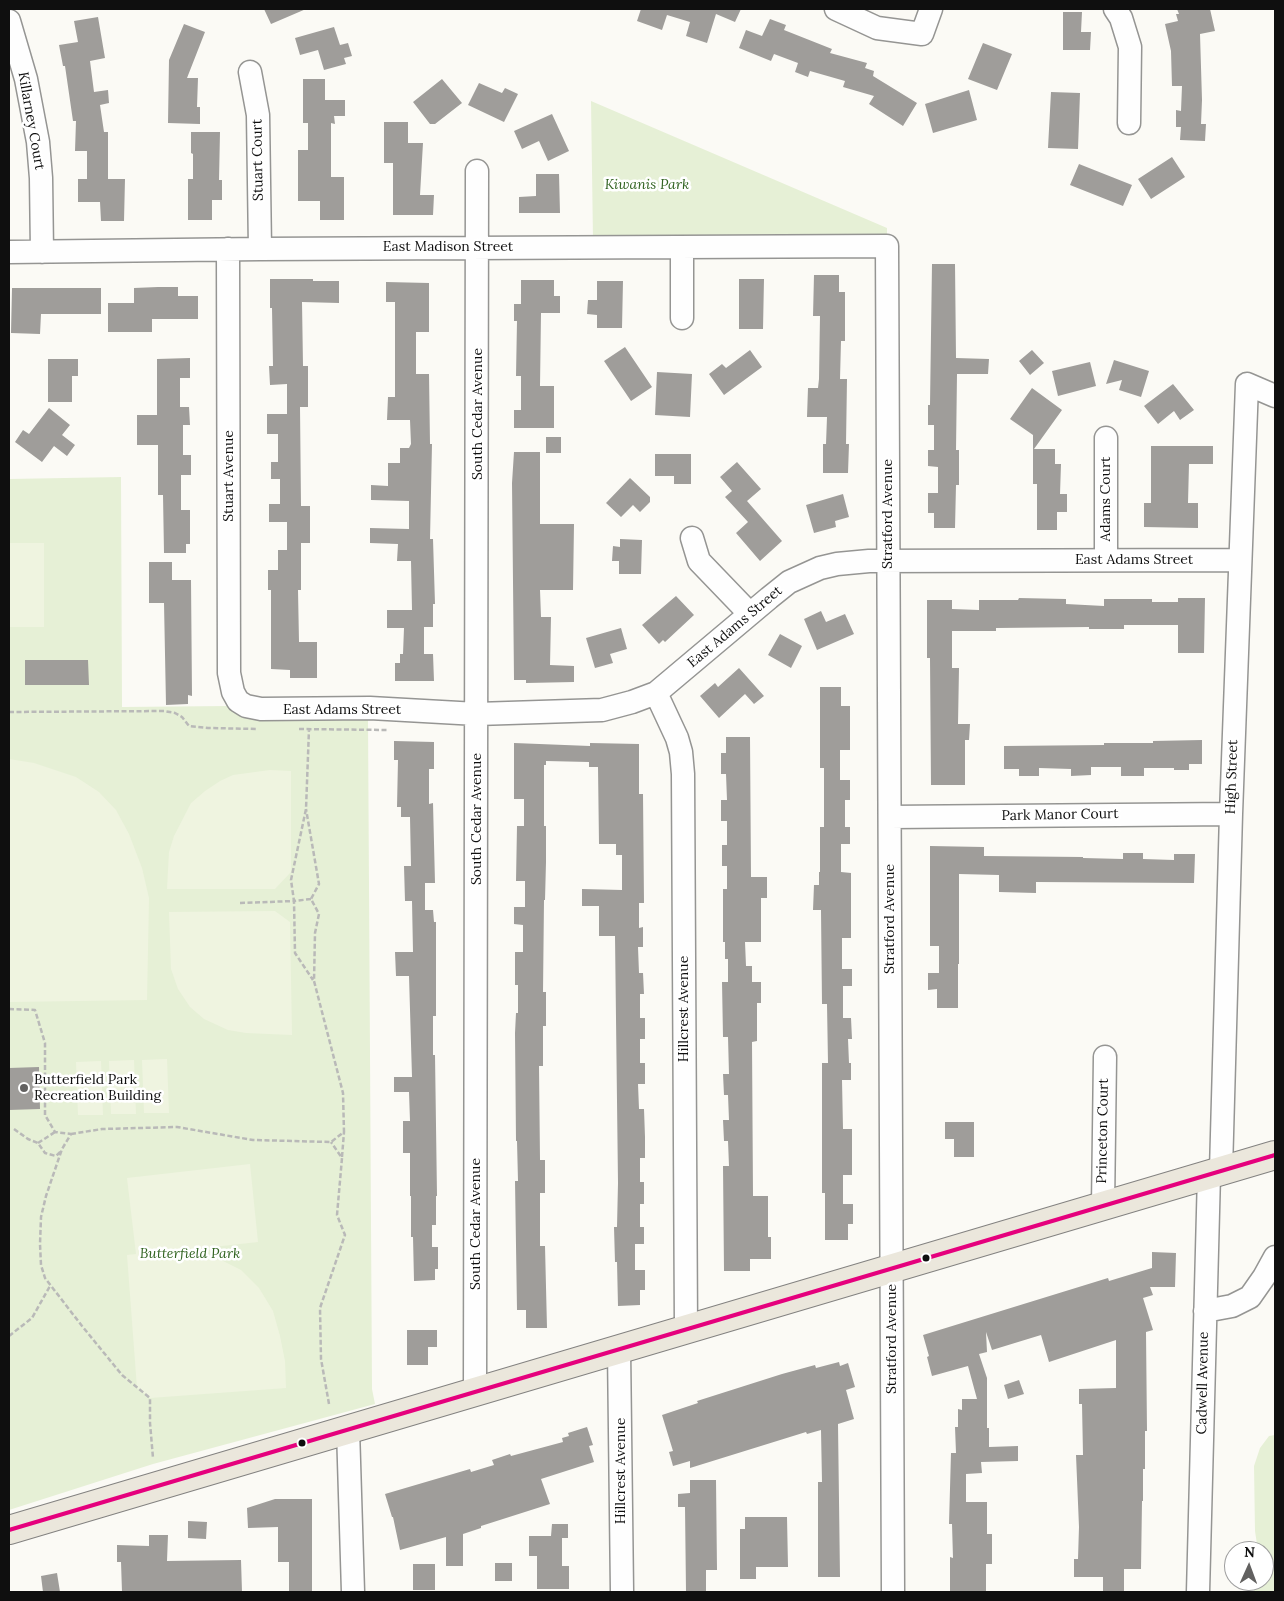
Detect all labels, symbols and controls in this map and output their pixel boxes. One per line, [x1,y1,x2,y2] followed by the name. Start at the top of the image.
[14,71,48,171] street label: Killarney Court
[249,119,267,201] street label: Stuart Court
[605,177,689,193] park label: Kiwanis Park
[383,239,513,255] street label: East Madison Street
[470,348,486,480] street label: South Cedar Avenue
[221,430,237,522] street label: Stuart Avenue
[1098,457,1114,541] street label: Adams Court
[880,459,896,569] street label: Stratford Avenue
[1075,552,1193,568] street label: East Adams Street
[684,583,786,671] street label: East Adams Street
[283,702,401,718] street label: East Adams Street
[1222,739,1242,815] street label: High Street
[469,753,485,885] street label: South Cedar Avenue
[1001,806,1119,824] street label: Park Manor Court
[882,864,898,974] street label: Stratford Avenue
[676,956,692,1062] street label: Hillcrest Avenue
[34,1072,161,1104] place label: Butterfield Park Recreation Building
[1094,1078,1112,1184] street label: Princeton Court
[18,1082,30,1094] marker: Butterfield Park Recreation Building
[468,1158,484,1290] street label: South Cedar Avenue
[140,1246,240,1262] park label: Butterfield Park
[921,1253,931,1263] unlabelled marker
[884,1284,900,1394] street label: Stratford Avenue
[1194,1331,1212,1435] street label: Cadwell Avenue
[613,1418,629,1524] street label: Hillcrest Avenue
[297,1438,307,1448] unlabelled marker
[1224,1541,1274,1591] north arrow
[1244,1543,1255,1561] text: N

